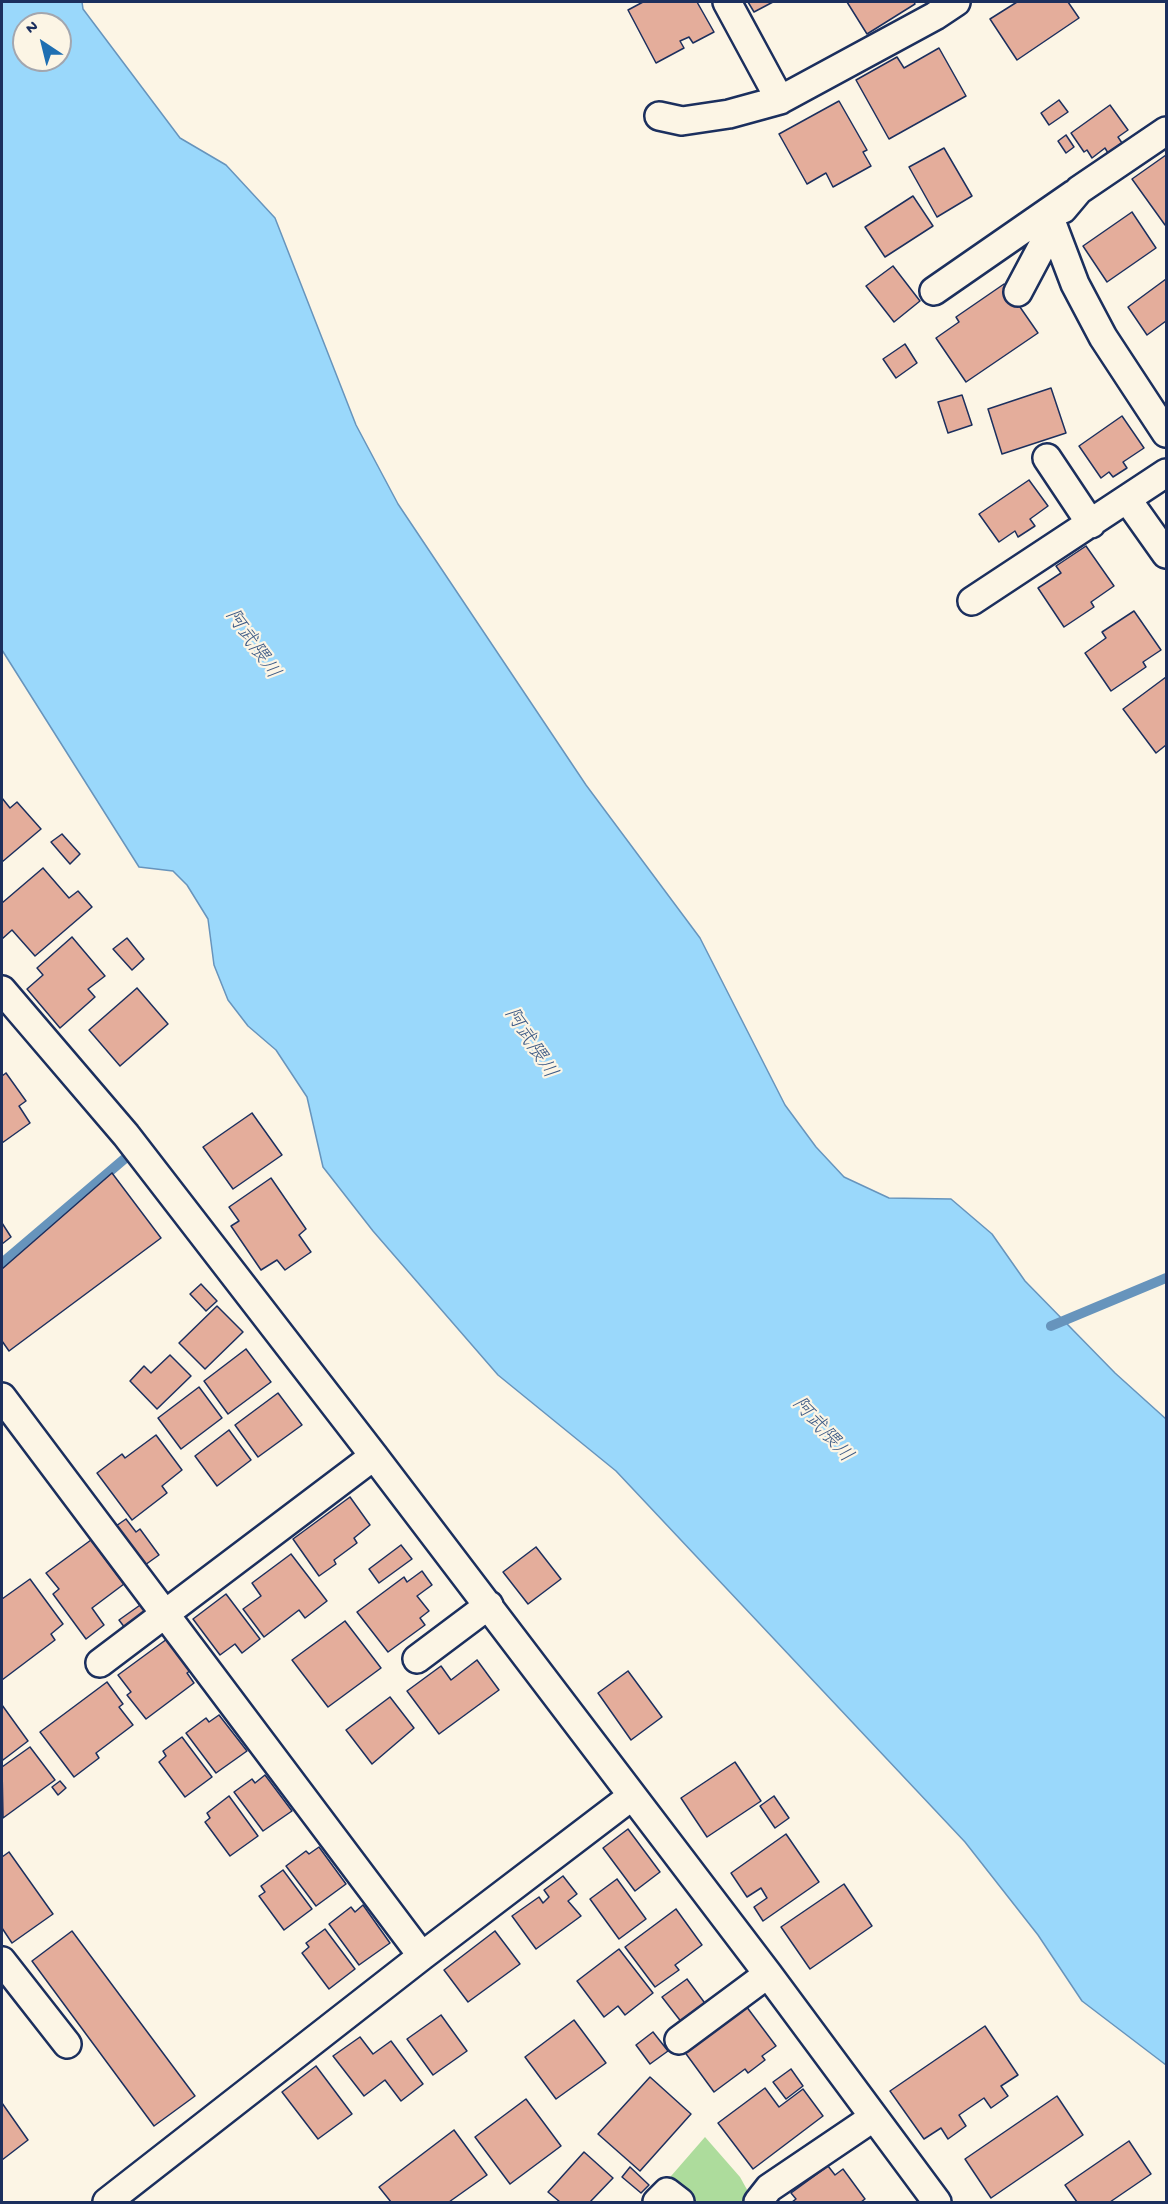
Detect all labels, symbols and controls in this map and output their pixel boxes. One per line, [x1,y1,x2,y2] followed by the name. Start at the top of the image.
[12,12,72,72] north arrow
[23,18,42,39] text: N
[218,605,284,685] water label: 阿武隈川
[497,1004,561,1084] water label: 阿武隈川
[785,1393,857,1469] water label: 阿武隈川

